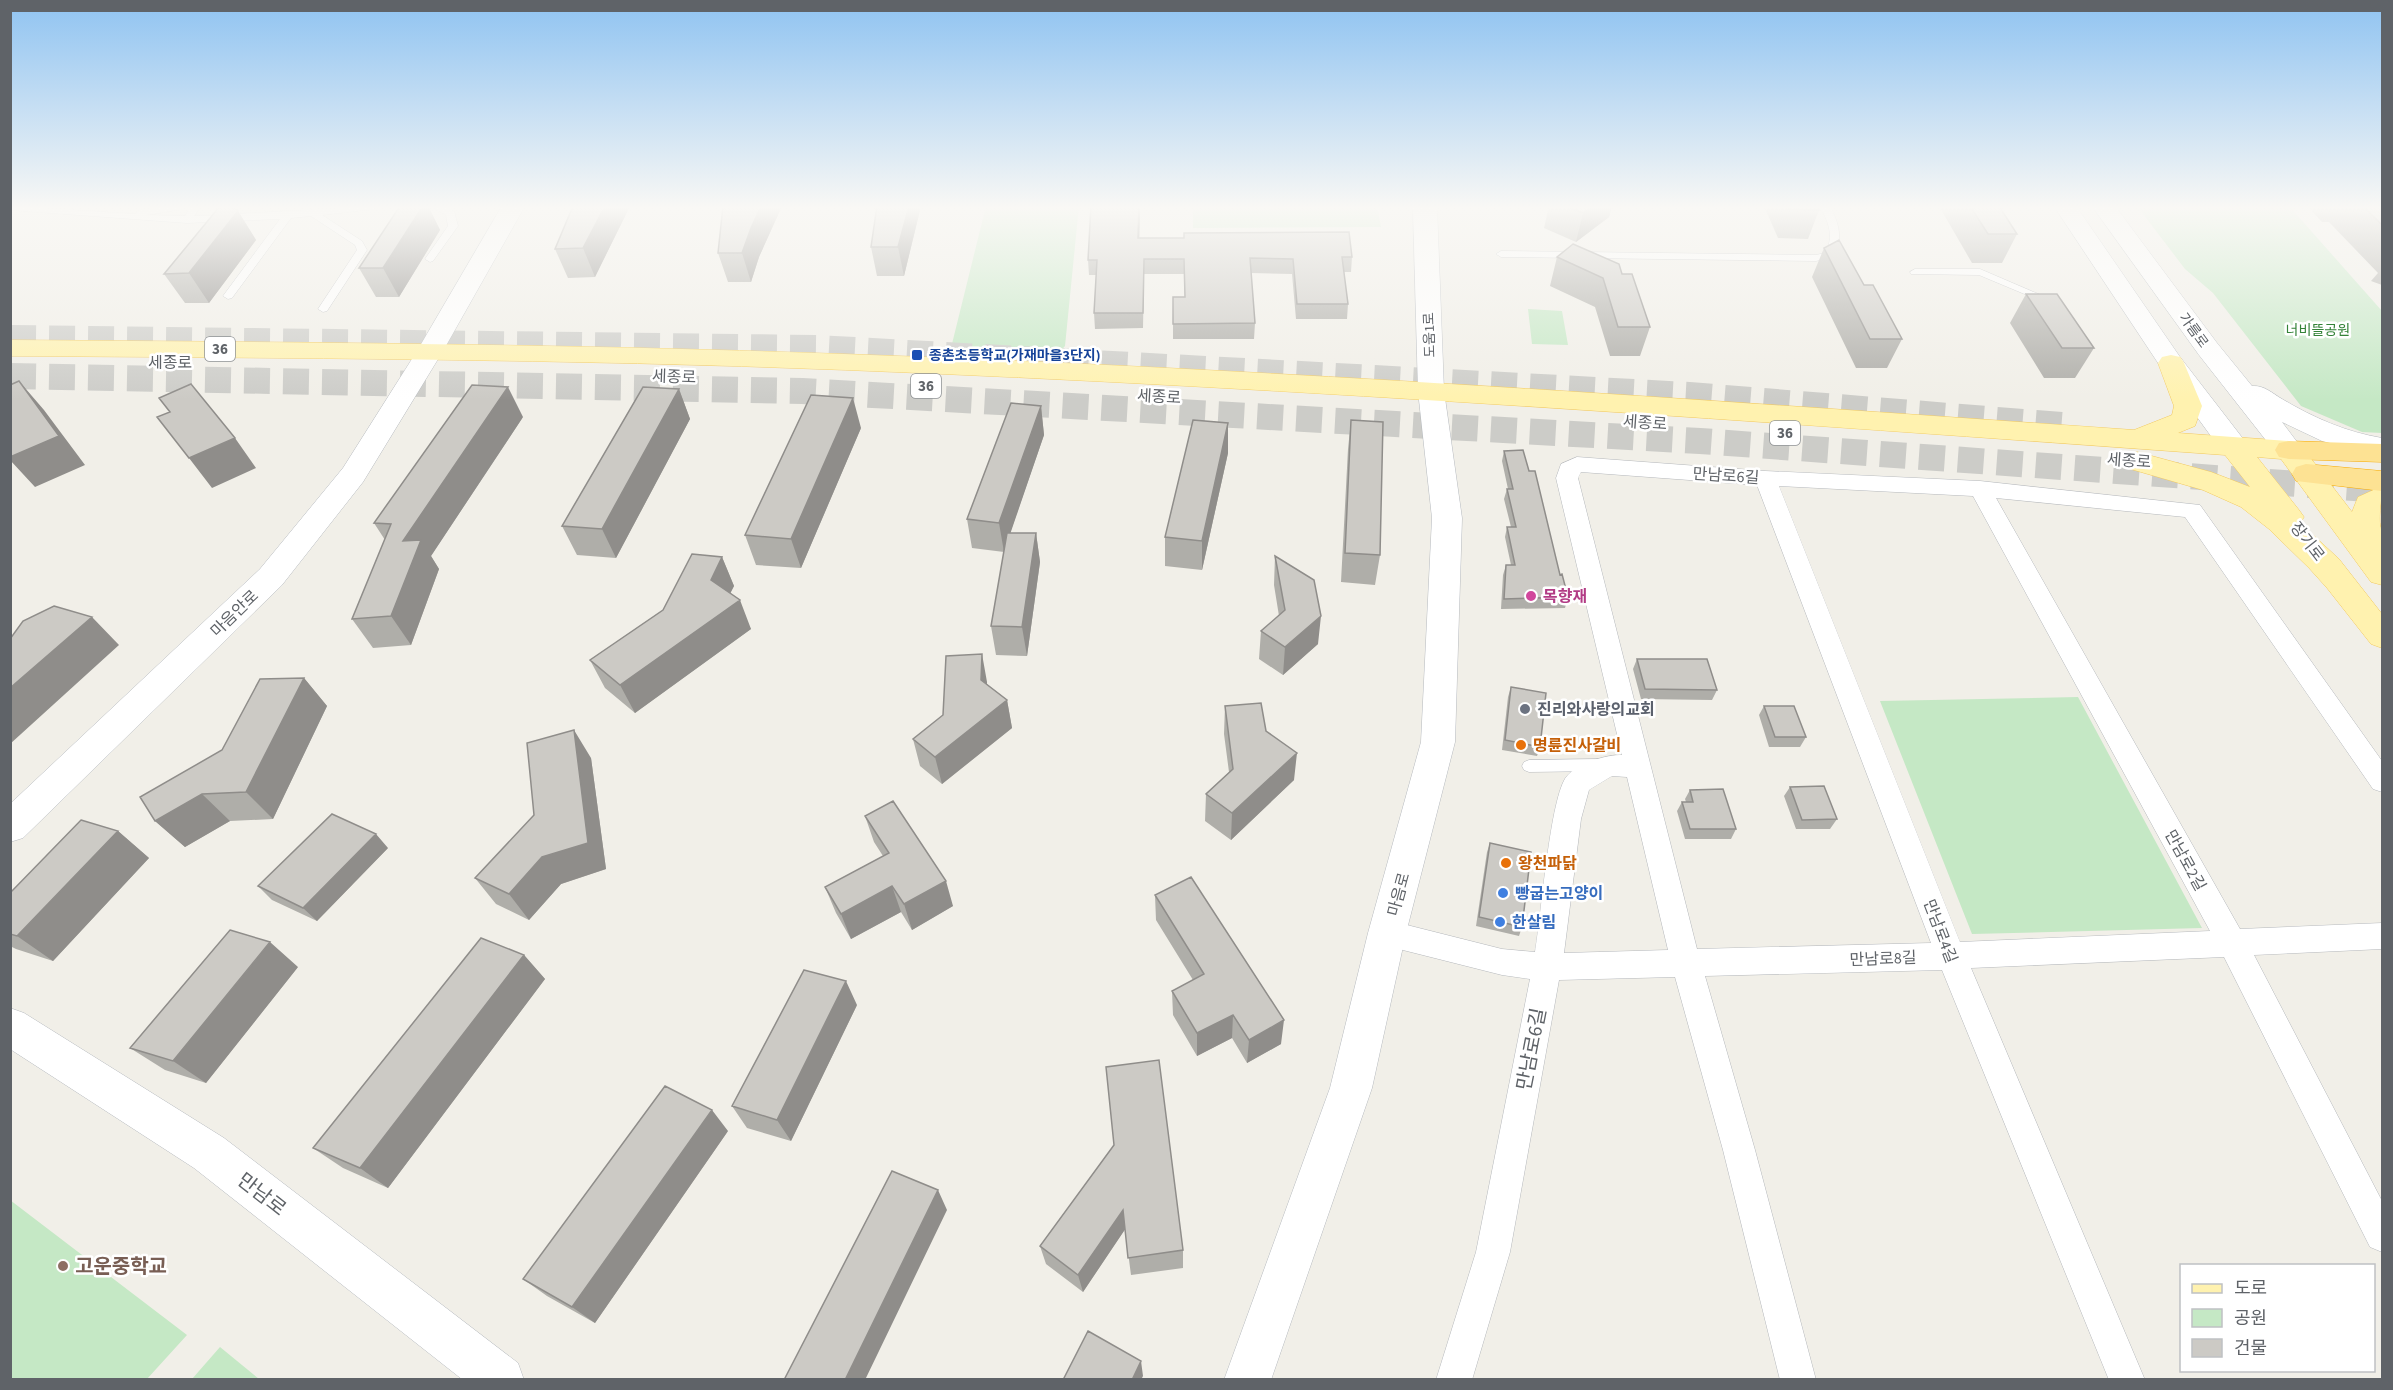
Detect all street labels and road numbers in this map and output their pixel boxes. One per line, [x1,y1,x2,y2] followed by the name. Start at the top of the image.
[2174,309,2213,352] street label: 가름로
[1419,312,1441,358] street label: 도움1로
[205,337,235,361] road number: 36
[148,352,192,374] street label: 세종로
[652,365,697,389] street label: 세종로
[911,374,941,398] road number: 36
[1136,385,1182,409] street label: 세종로
[1622,410,1668,436] street label: 세종로
[1770,421,1800,445] road number: 36
[2106,448,2152,474] street label: 세종로
[1692,463,1760,489] street label: 만남로6길
[2285,517,2330,566] street label: 장기로
[206,585,264,642] street label: 마음안로
[2159,826,2211,895] street label: 만남로2길
[1383,870,1415,918] street label: 마음로
[1918,896,1962,967] street label: 만남로4길
[1849,947,1917,971] street label: 만남로8길
[1510,1006,1554,1093] street label: 만남로6길
[231,1167,292,1223] street label: 만남로

